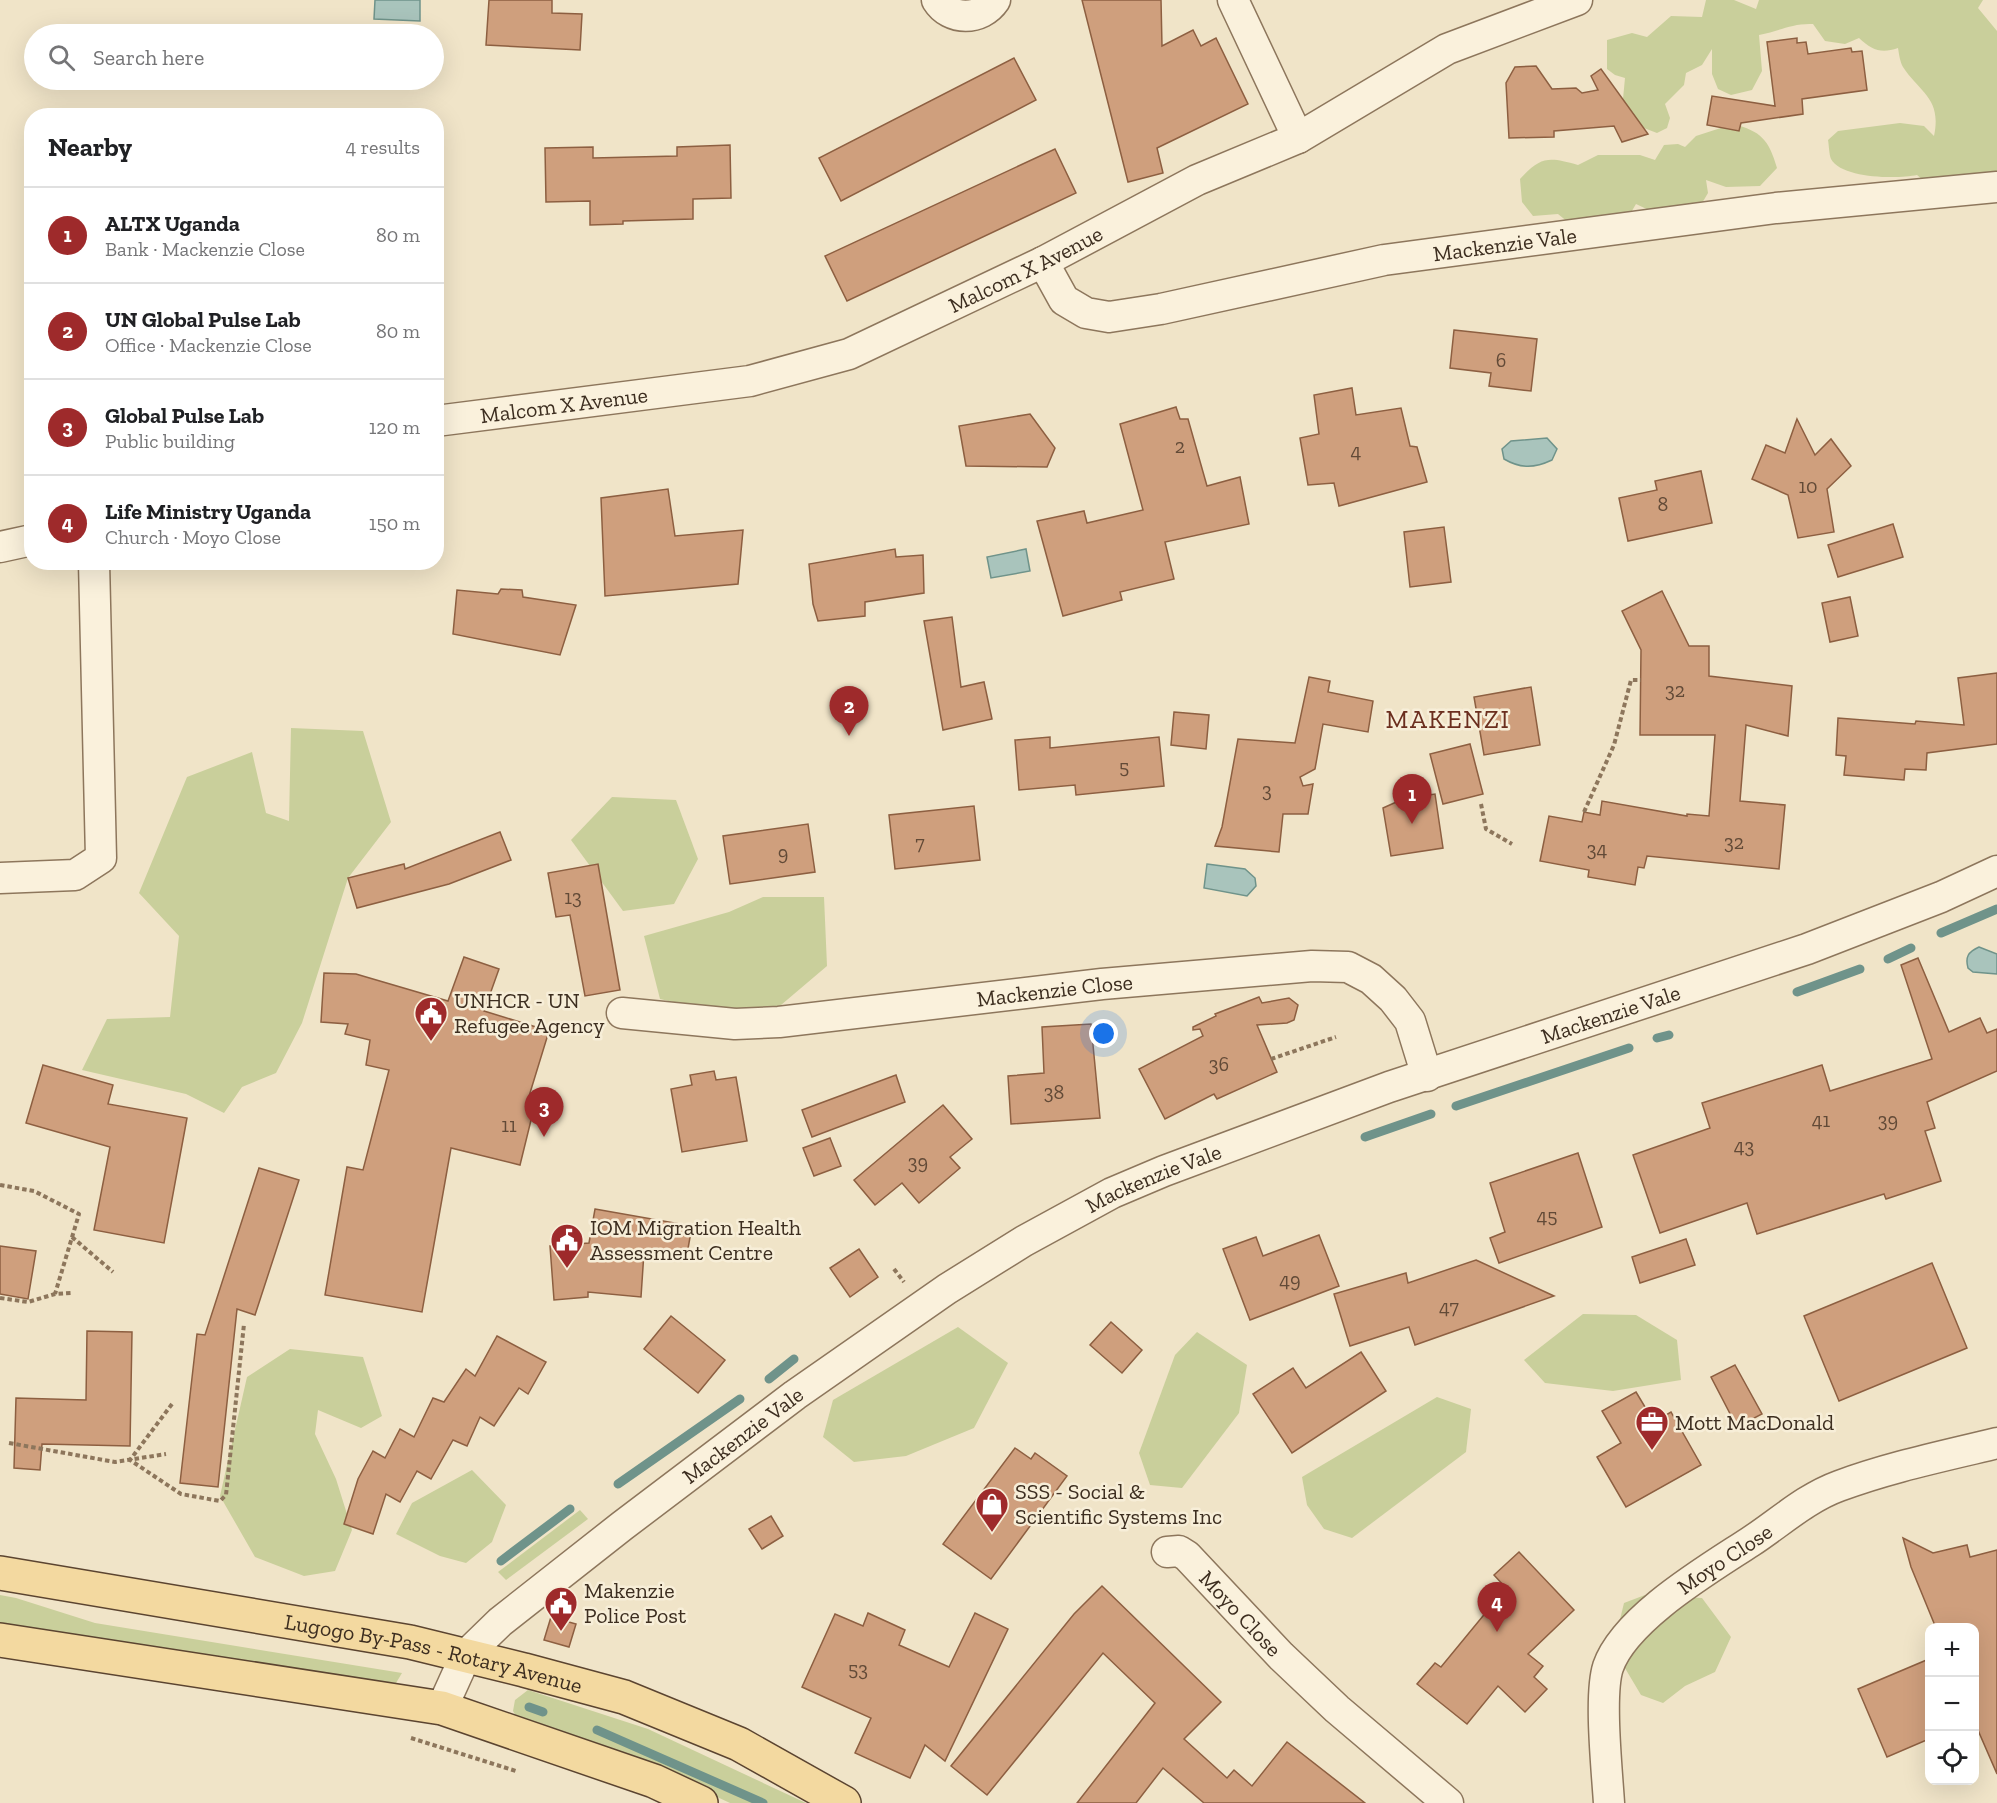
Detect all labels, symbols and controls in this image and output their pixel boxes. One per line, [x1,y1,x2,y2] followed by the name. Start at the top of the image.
[24,24,444,90] search box
[45,41,78,74] icon: search
[93,44,204,71] text: Search here
[48,131,132,163] text: Nearby
[345,135,420,159] text: 4 results
[105,210,240,237] text: ALTX Uganda
[944,220,1107,319] street label: Malcom X Avenue
[1431,222,1578,267] street label: Mackenzie Vale
[63,223,72,247] text: 1
[376,223,420,247] text: 80 m
[105,237,305,261] text: Bank · Mackenzie Close
[105,306,301,333] text: UN Global Pulse Lab
[62,319,73,343] text: 2
[376,319,420,343] text: 80 m
[105,333,312,357] text: Office · Mackenzie Close
[1496,348,1506,372] house number: 6
[479,381,649,429] street label: Malcom X Avenue
[105,402,264,429] text: Global Pulse Lab
[62,415,73,439] text: 3
[369,415,420,439] text: 120 m
[105,429,235,453] text: Public building
[1175,434,1185,458] house number: 2
[1351,439,1362,463] house number: 4
[1798,474,1818,498] house number: 10
[1658,492,1668,516] house number: 8
[105,498,311,525] text: Life Ministry Uganda
[62,511,73,535] text: 4
[369,511,420,535] text: 150 m
[105,525,281,549] text: Church · Moyo Close
[1665,678,1685,702] house number: 32
[830,686,868,736] pin: 2
[1386,703,1510,735] district label: MAKENZI
[1119,755,1129,779] house number: 5
[1392,774,1432,824] pin: 1
[1262,778,1272,802] house number: 3
[1724,830,1744,854] house number: 32
[915,831,925,855] house number: 7
[1587,837,1607,861] house number: 34
[778,841,788,865] house number: 9
[564,885,582,909] house number: 13
[975,968,1134,1013] street label: Mackenzie Close
[1538,979,1684,1050] street label: Mackenzie Vale
[454,987,605,1039] place label: UNHCR - UN Refugee Agency
[413,995,449,1042] public building icon: UNHCR - UN Refugee Agency
[1089,1019,1118,1048] your location
[1209,1052,1229,1076] house number: 36
[1044,1080,1064,1104] house number: 38
[524,1088,564,1137] pin: 3
[1812,1108,1831,1132] house number: 41
[1878,1108,1898,1132] house number: 39
[501,1113,517,1137] house number: 11
[1734,1134,1754,1158] house number: 43
[1081,1138,1225,1219] street label: Mackenzie Vale
[908,1150,928,1174] house number: 39
[1536,1204,1558,1228] house number: 45
[590,1214,802,1266] place label: IOM Migration Health Assessment Centre
[549,1222,585,1269] public building icon: IOM Migration Health Assessment Centre
[1279,1268,1301,1292] house number: 49
[1439,1295,1460,1319] house number: 47
[677,1381,808,1490] street label: Mackenzie Vale
[1634,1404,1670,1451] office icon: Mott MacDonald
[1675,1409,1834,1436] place label: Mott MacDonald
[1015,1478,1222,1530] place label: SSS - Social & Scientific Systems Inc
[974,1486,1010,1533] shop icon: SSS - Social & Scientific Systems Inc
[1672,1518,1778,1600] street label: Moyo Close
[1193,1565,1287,1662] street label: Moyo Close
[584,1577,687,1629] place label: Makenzie Police Post
[1478,1582,1516,1632] pin: 4
[543,1585,579,1632] public building icon: Makenzie Police Post
[283,1608,585,1699] street label: Lugogo By-Pass - Rotary Avenue
[1925,1623,1979,1785] map controls
[1925,1623,1979,1677] button: +
[848,1657,868,1681] house number: 53
[1925,1677,1979,1731] button: −
[1925,1731,1979,1785] button: locate

